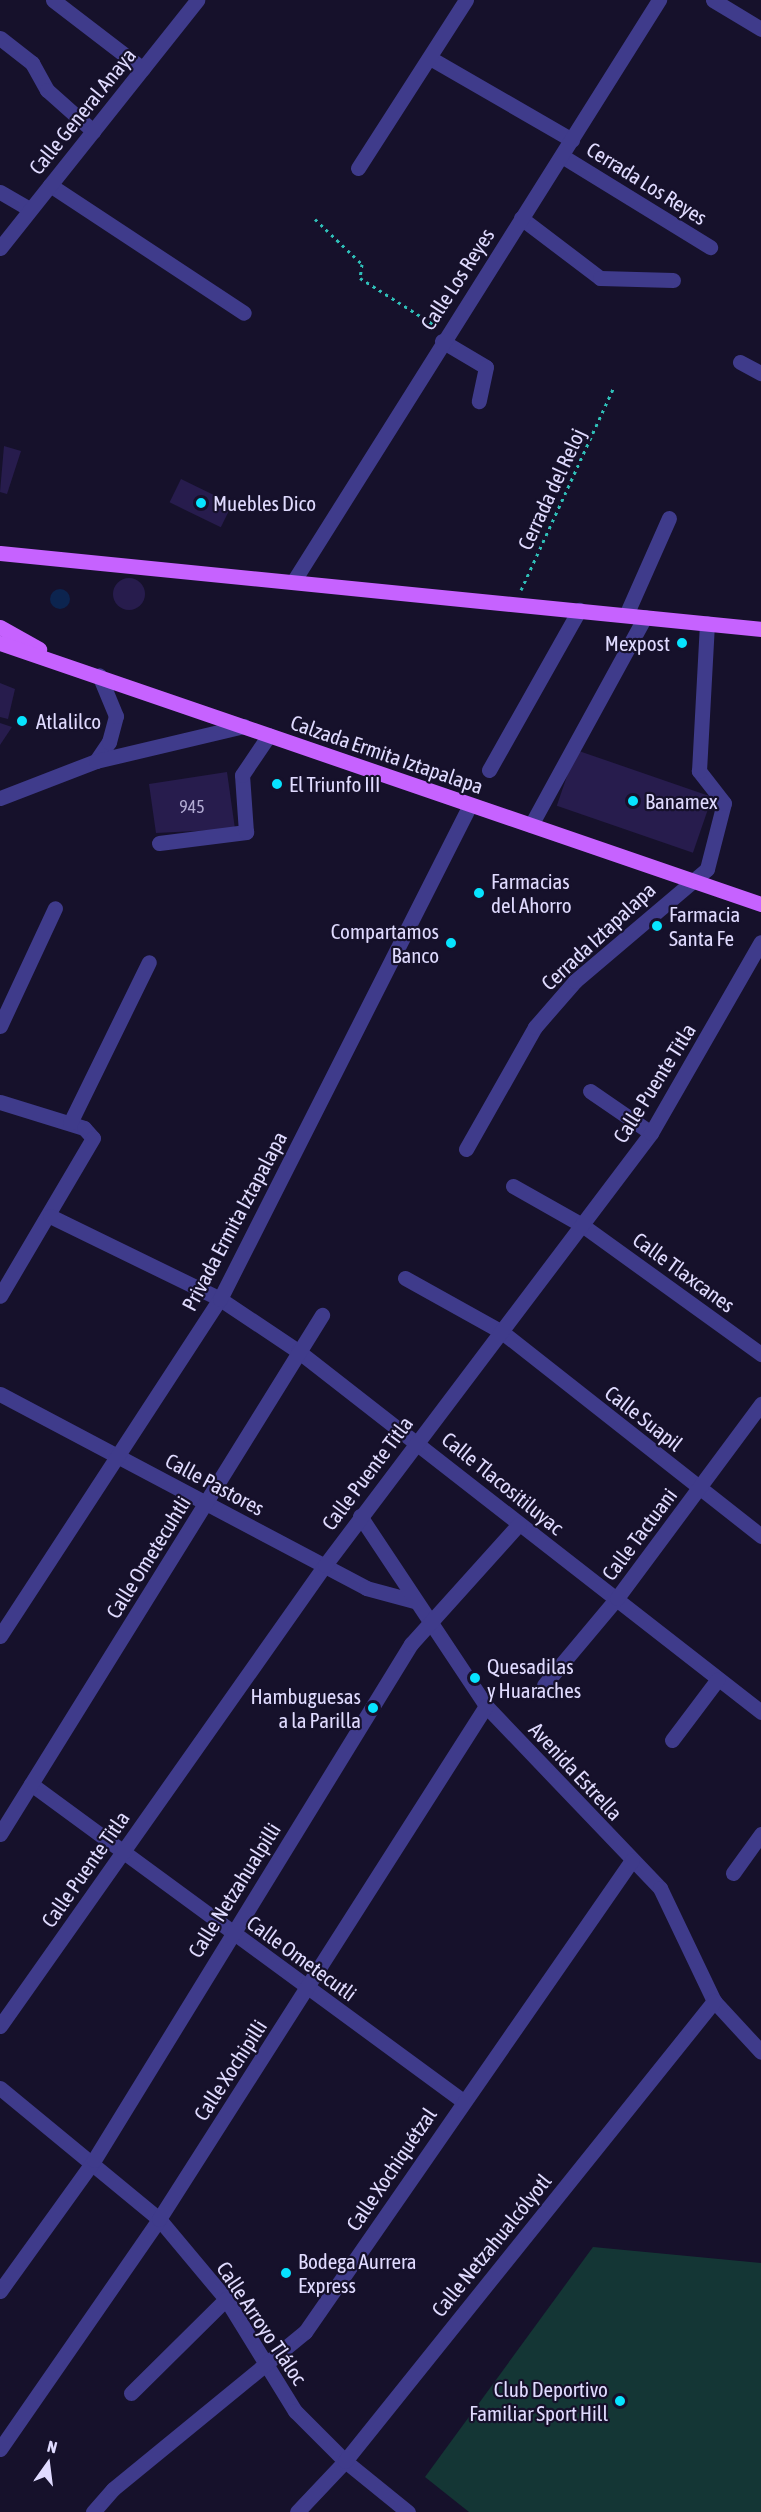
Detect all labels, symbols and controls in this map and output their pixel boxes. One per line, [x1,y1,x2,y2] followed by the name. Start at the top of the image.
[23,43,141,179] street label: Calle General Anaya
[582,136,712,230] street label: Cerrada Los Reyes
[415,223,499,335] street label: Calle Los Reyes
[512,424,590,554] street label: Cerrada del Reloj
[213,490,316,516] place label: Muebles Dico
[194,496,208,510] marker: Muebles Dico
[605,630,670,656] place label: Mexpost
[675,636,689,650] marker: Mexpost
[36,708,101,734] place label: Atlalilco
[287,709,487,799] street label: Calzada Ermita Iztapalapa
[13,712,31,730] marker: Atlalilco
[289,771,380,797] place label: El Triunfo III
[270,777,284,791] marker: El Triunfo III
[645,788,718,814] place label: Banamex
[626,794,640,808] marker: Banamex
[179,796,205,818] house number: 945
[491,868,572,918] place label: Farmacias del Ahorro
[536,877,660,995] street label: Cerrada Iztapalapa
[472,886,486,900] marker: Farmacias del Ahorro
[669,901,740,951] place label: Farmacia Santa Fe
[331,918,439,968] place label: Compartamos Banco
[650,919,664,933] marker: Farmacia Santa Fe
[444,936,458,950] marker: Compartamos Banco
[607,1019,701,1147] street label: Calle Puente Titla
[176,1127,292,1315] street label: Privada Ermita Iztapalapa
[628,1227,740,1317] street label: Calle Tlaxcanes
[600,1380,688,1456] street label: Calle Suapil
[316,1411,418,1535] street label: Calle Puente Titla
[437,1426,569,1540] street label: Calle Tlacositiluyac
[161,1447,269,1521] street label: Calle Pastores
[596,1483,682,1585] street label: Calle Tactuani
[100,1491,196,1623] street label: Calle Ometecuhtli
[487,1653,581,1703] place label: Quesadilas y Huaraches
[468,1671,482,1685] marker: Quesadilas y Huaraches
[251,1683,361,1733] place label: Hambuguesas a la Parilla
[366,1701,380,1715] marker: Hambuguesas a la Parilla
[524,1717,628,1825] street label: Avenida Estrella
[36,1806,134,1932] street label: Calle Puente Titla
[182,1818,286,1962] street label: Calle Netzahualpilli
[242,1910,362,2006] street label: Calle Ometecutli
[188,2015,272,2125] street label: Calle Xochipilli
[341,2103,441,2235] street label: Calle Xochiquétzal
[426,2169,556,2321] street label: Calle Netzahualcólyotl
[298,2248,416,2298] place label: Bodega Aurrera Express
[212,2257,312,2389] street label: Calle Arroyo Tláloc
[279,2266,293,2280] marker: Bodega Aurrera Express
[469,2376,608,2426] place label: Club Deportivo Familiar Sport Hill
[613,2394,627,2408] marker: Club Deportivo Familiar Sport Hill
[18,2434,78,2494] north arrow
[46,2437,59,2456] text: N

